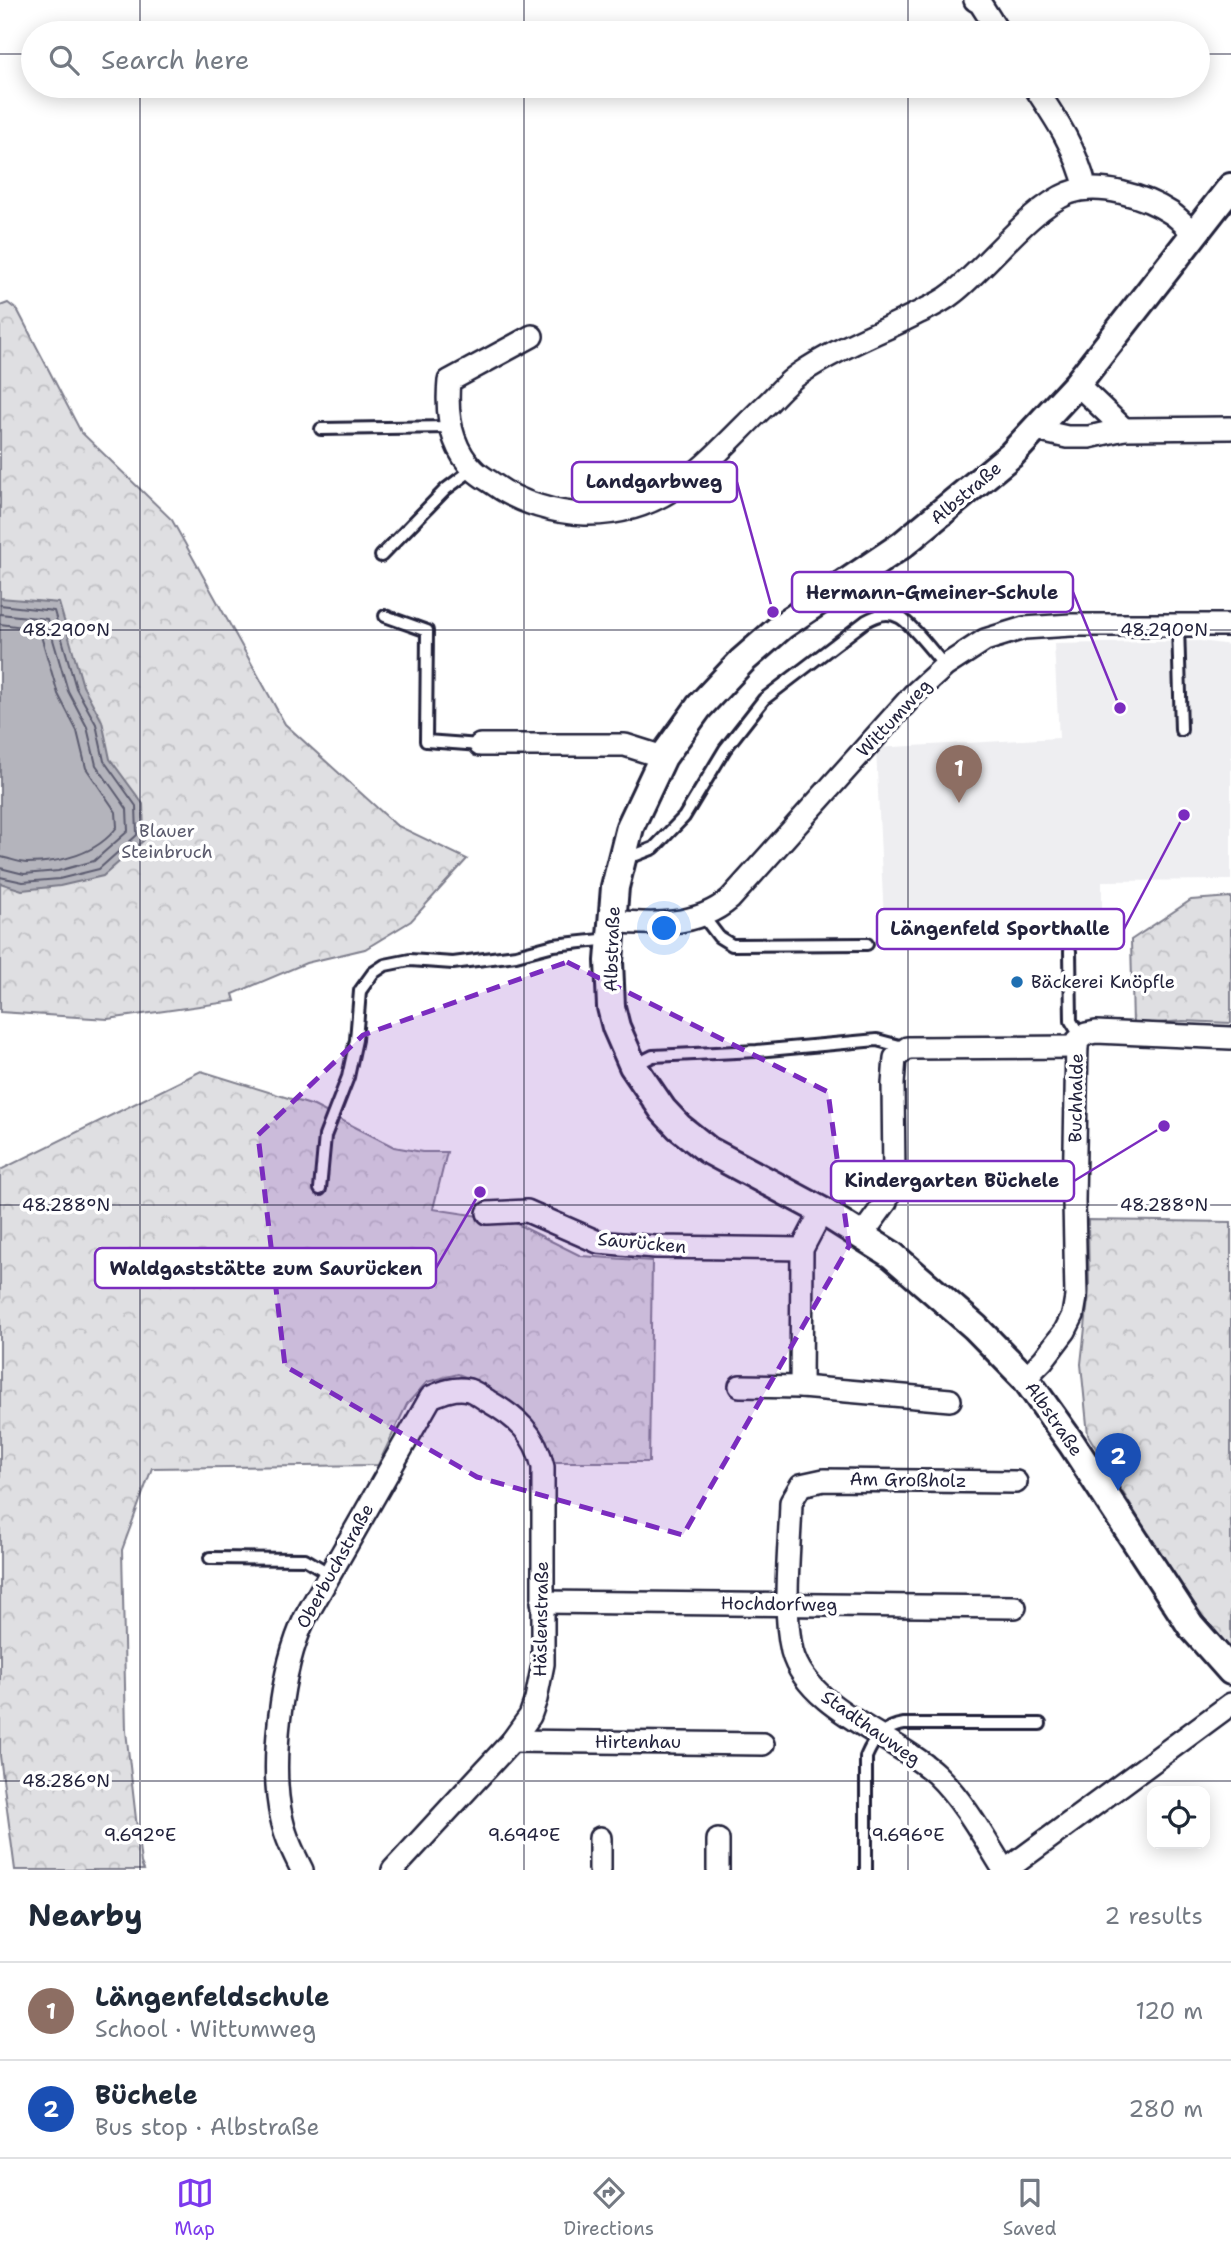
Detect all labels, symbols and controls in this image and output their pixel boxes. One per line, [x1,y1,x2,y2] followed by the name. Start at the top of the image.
[21,21,1210,98] search box
[45,41,83,79] icon: search
[101,42,250,77] text: Search here
[925,456,1007,530] street label: Albstraße
[572,462,737,502] callout: Landgarbweg
[586,469,722,494] text: Landgarbweg
[792,572,1073,612] callout: Hermann-Gmeiner-Schule
[806,580,1058,605] text: Hermann-Gmeiner-Schule
[22,618,110,642] text: 48.290°N
[1120,618,1208,642] text: 48.290°N
[851,674,937,762] street label: Wittumweg
[936,745,982,803] pin: 1
[121,819,213,864] park label: Blauer Steinbruch
[599,906,625,992] street label: Albstraße
[877,909,1124,949] callout: Längenfeld Sporthalle
[647,911,681,945] your location
[890,916,1110,941] text: Längenfeld Sporthalle
[1031,970,1175,994] place label: Bäckerei Knöpfle
[1009,974,1025,990] marker: Bäckerei Knöpfle
[1063,1053,1089,1143] street label: Buchhalde
[831,1161,1074,1201] callout: Kindergarten Büchele
[845,1168,1059,1193] text: Kindergarten Büchele
[22,1193,110,1217] text: 48.288°N
[1120,1193,1208,1217] text: 48.288°N
[597,1227,687,1259] street label: Saurücken
[95,1248,436,1288] callout: Waldgaststätte zum Saurücken
[110,1256,423,1281] text: Waldgaststätte zum Saurücken
[1020,1377,1088,1461] street label: Albstraße
[1095,1433,1141,1491] pin: 2
[849,1467,967,1493] street label: Am Großholz
[291,1499,379,1633] street label: Oberbuchstraße
[528,1561,554,1677] street label: Häslenstraße
[720,1591,838,1617] street label: Hochdorfweg
[817,1685,925,1771] street label: Stadthauweg
[595,1730,681,1754] street label: Hirtenhau
[22,1769,110,1793] text: 48.286°N
[1147,1786,1210,1849] map controls
[1147,1786,1210,1849] button: locate
[104,1823,176,1847] text: 9.692°E
[488,1823,560,1847] text: 9.694°E
[871,1823,945,1847] text: 9.696°E
[28,1895,143,1936] text: Nearby
[1104,1901,1203,1931] text: 2 results
[95,1979,330,2014] text: Längenfeldschule
[46,1996,56,2026] text: 1
[1135,1996,1203,2026] text: 120 m
[95,2014,316,2044] text: School · Wittumweg
[95,2077,198,2112] text: Büchele
[43,2094,59,2124] text: 2
[1128,2094,1203,2124] text: 280 m
[95,2112,319,2142] text: Bus stop · Albstraße
[174,2174,215,2241] tab: Map
[564,2174,654,2241] tab: Directions
[1003,2174,1057,2241] tab: Saved

